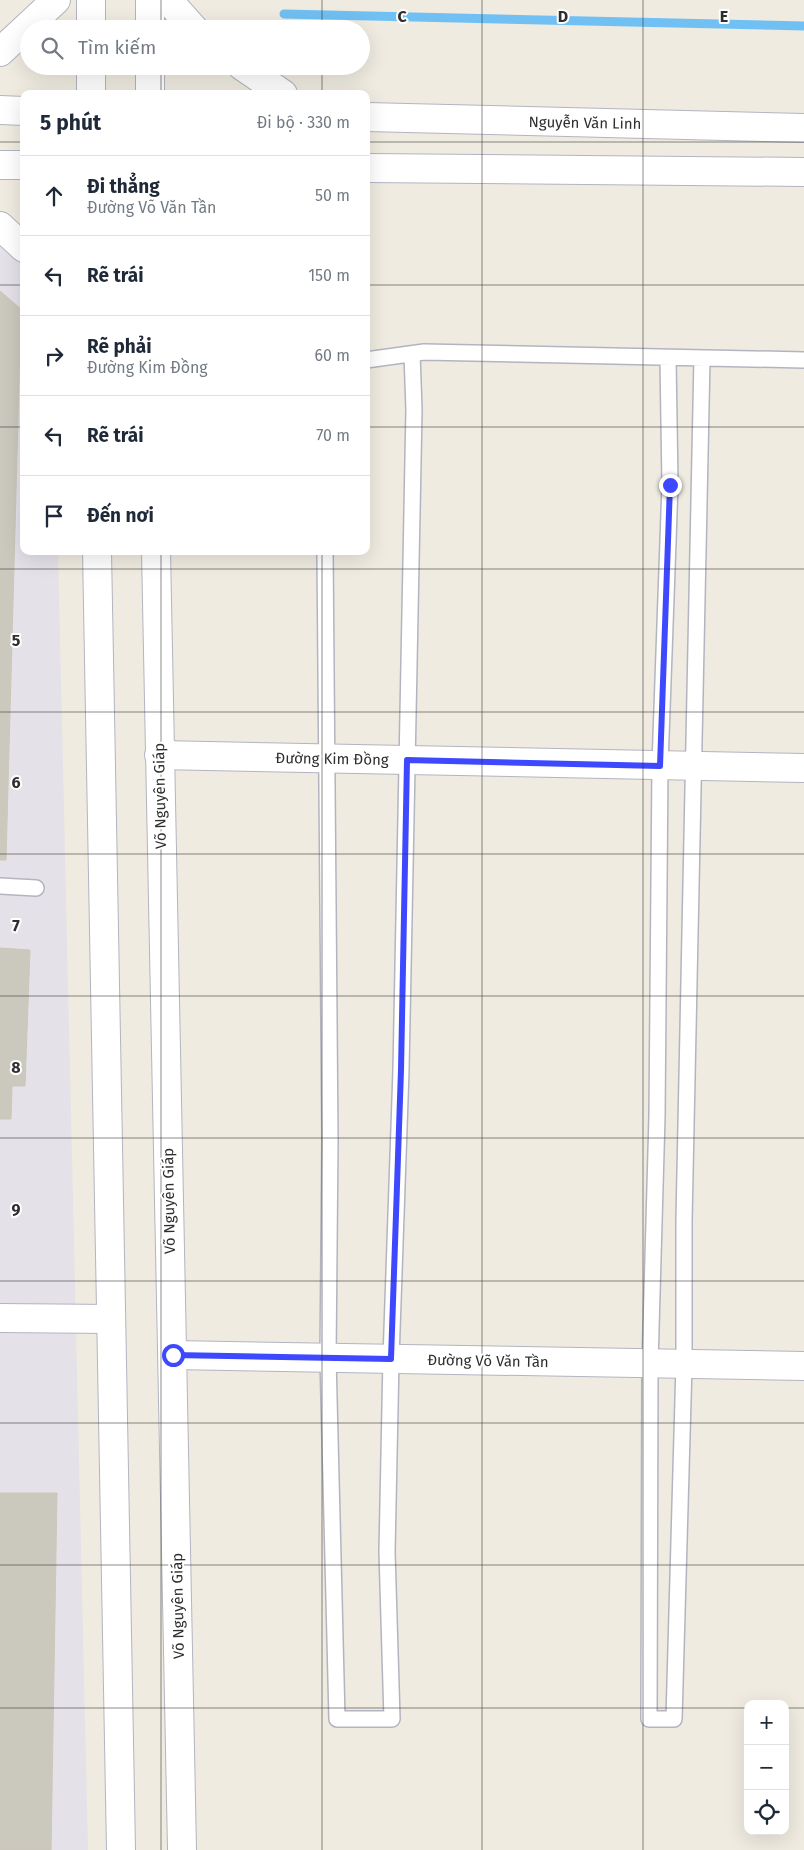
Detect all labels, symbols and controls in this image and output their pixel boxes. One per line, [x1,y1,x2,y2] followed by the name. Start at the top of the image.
[397,7,407,26] text: C
[558,7,568,26] text: D
[720,7,728,26] text: E
[20,20,370,75] search box
[38,34,66,62] icon: search
[78,36,156,59] text: Tìm kiếm
[40,110,101,136] text: 5 phút
[257,113,350,132] text: Đi bộ · 330 m
[528,113,642,133] street label: Nguyễn Văn Linh
[87,175,160,198] text: Đi thẳng
[40,182,68,210] icon: ahead
[315,186,350,205] text: 50 m
[87,198,216,217] text: Đường Võ Văn Tần
[40,262,68,290] icon: left
[87,264,144,287] text: Rẽ trái
[308,266,350,285] text: 150 m
[87,335,152,358] text: Rẽ phải
[40,342,68,370] icon: right
[315,346,350,365] text: 60 m
[87,358,208,377] text: Đường Kim Đồng
[40,422,68,450] icon: left
[87,424,144,447] text: Rẽ trái
[316,426,350,445] text: 70 m
[659,474,682,497] route end
[40,502,68,530] icon: arrive
[87,504,154,527] text: Đến nơi
[12,631,21,650] text: 5
[150,743,170,849] street label: Võ Nguyên Giáp
[275,749,389,769] street label: Đường Kim Đồng
[11,773,21,792] text: 6
[12,916,20,935] text: 7
[11,1058,21,1077] text: 8
[159,1148,179,1254] street label: Võ Nguyên Giáp
[12,1200,21,1219] text: 9
[162,1344,185,1367] route start
[427,1351,549,1371] street label: Đường Võ Văn Tần
[168,1553,188,1659] street label: Võ Nguyên Giáp
[744,1700,789,1835] map controls
[744,1700,789,1745] button: +
[744,1745,789,1790] button: −
[744,1790,789,1835] button: locate

